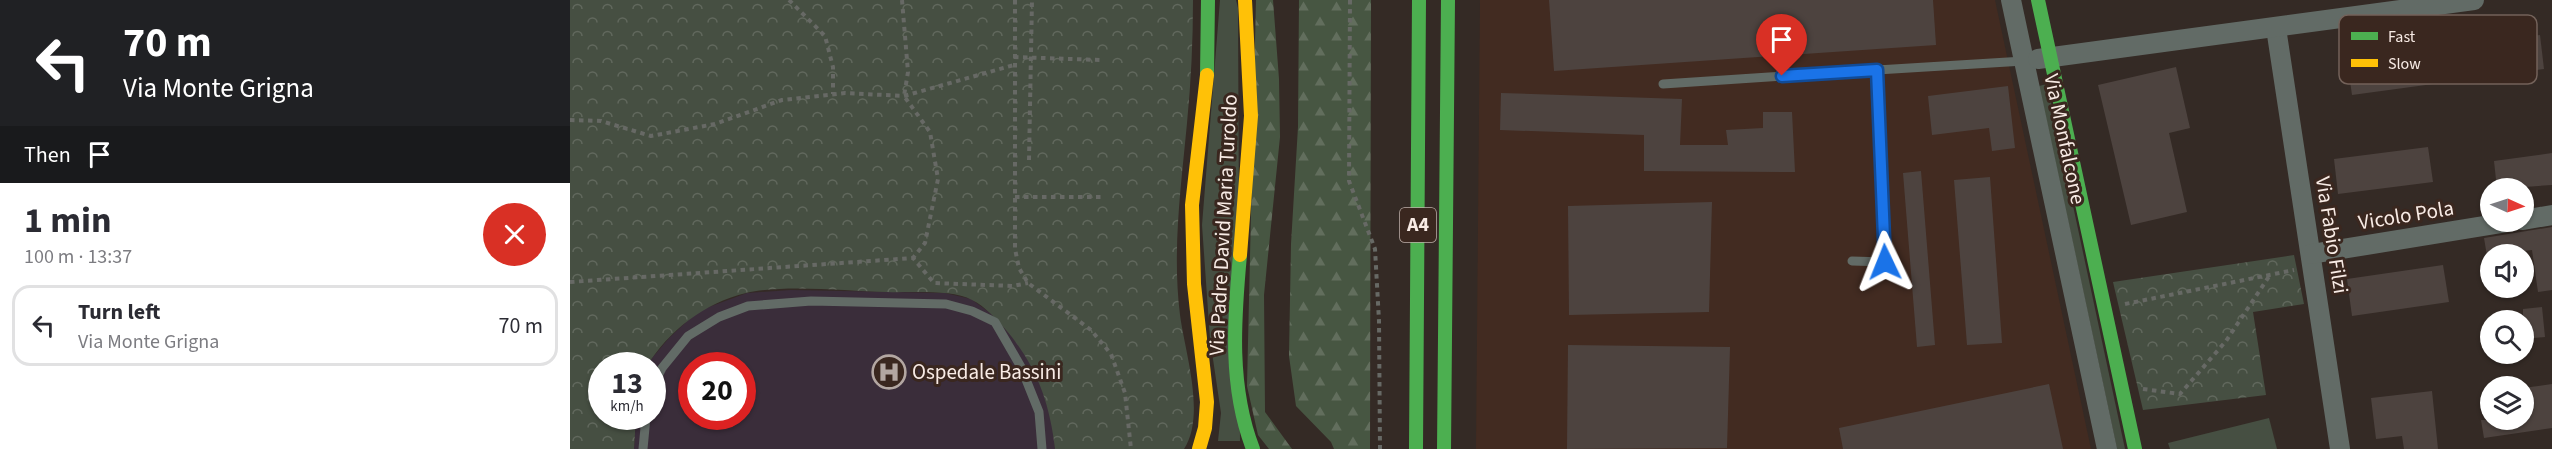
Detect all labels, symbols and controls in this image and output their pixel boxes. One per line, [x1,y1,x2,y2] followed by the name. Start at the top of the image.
[123,13,212,73] text: 70 m
[1756,14,1807,76] pin
[2339,15,2537,84] legend
[1765,23,1798,56] icon: arrive
[24,24,102,102] icon: left
[2388,26,2416,48] text: Fast
[2388,53,2421,75] text: Slow
[123,69,314,108] text: Via Monte Grigna
[2037,71,2093,207] street label: Via Monfalcone
[1201,94,1245,356] street label: Via Padre David Maria Turoldo
[83,138,116,171] icon: arrive
[24,139,71,171] text: Then
[2308,174,2356,296] street label: Via Fabio Filzi
[2480,178,2534,232] north arrow
[2480,178,2534,430] map controls
[2356,193,2456,237] street label: Vicolo Pola
[24,195,112,246] text: 1 min
[483,203,546,266] button: close
[1400,208,1436,242] road number: A4
[1853,230,1917,294] position arrow
[24,243,132,271] text: 100 m · 13:37
[2480,244,2534,298] button: sound
[78,296,160,328] text: Turn left
[27,309,60,342] icon: left
[498,310,543,342] text: 70 m
[2480,310,2534,364] button: search
[78,328,219,356] text: Via Monte Grigna
[678,352,756,430] speed limit sign: 20
[871,354,907,390] hospital icon: Ospedale Bassini
[912,357,1061,387] place label: Ospedale Bassini
[611,362,643,405] text: 13
[2480,376,2534,430] button: layers
[610,396,644,417] text: km/h

